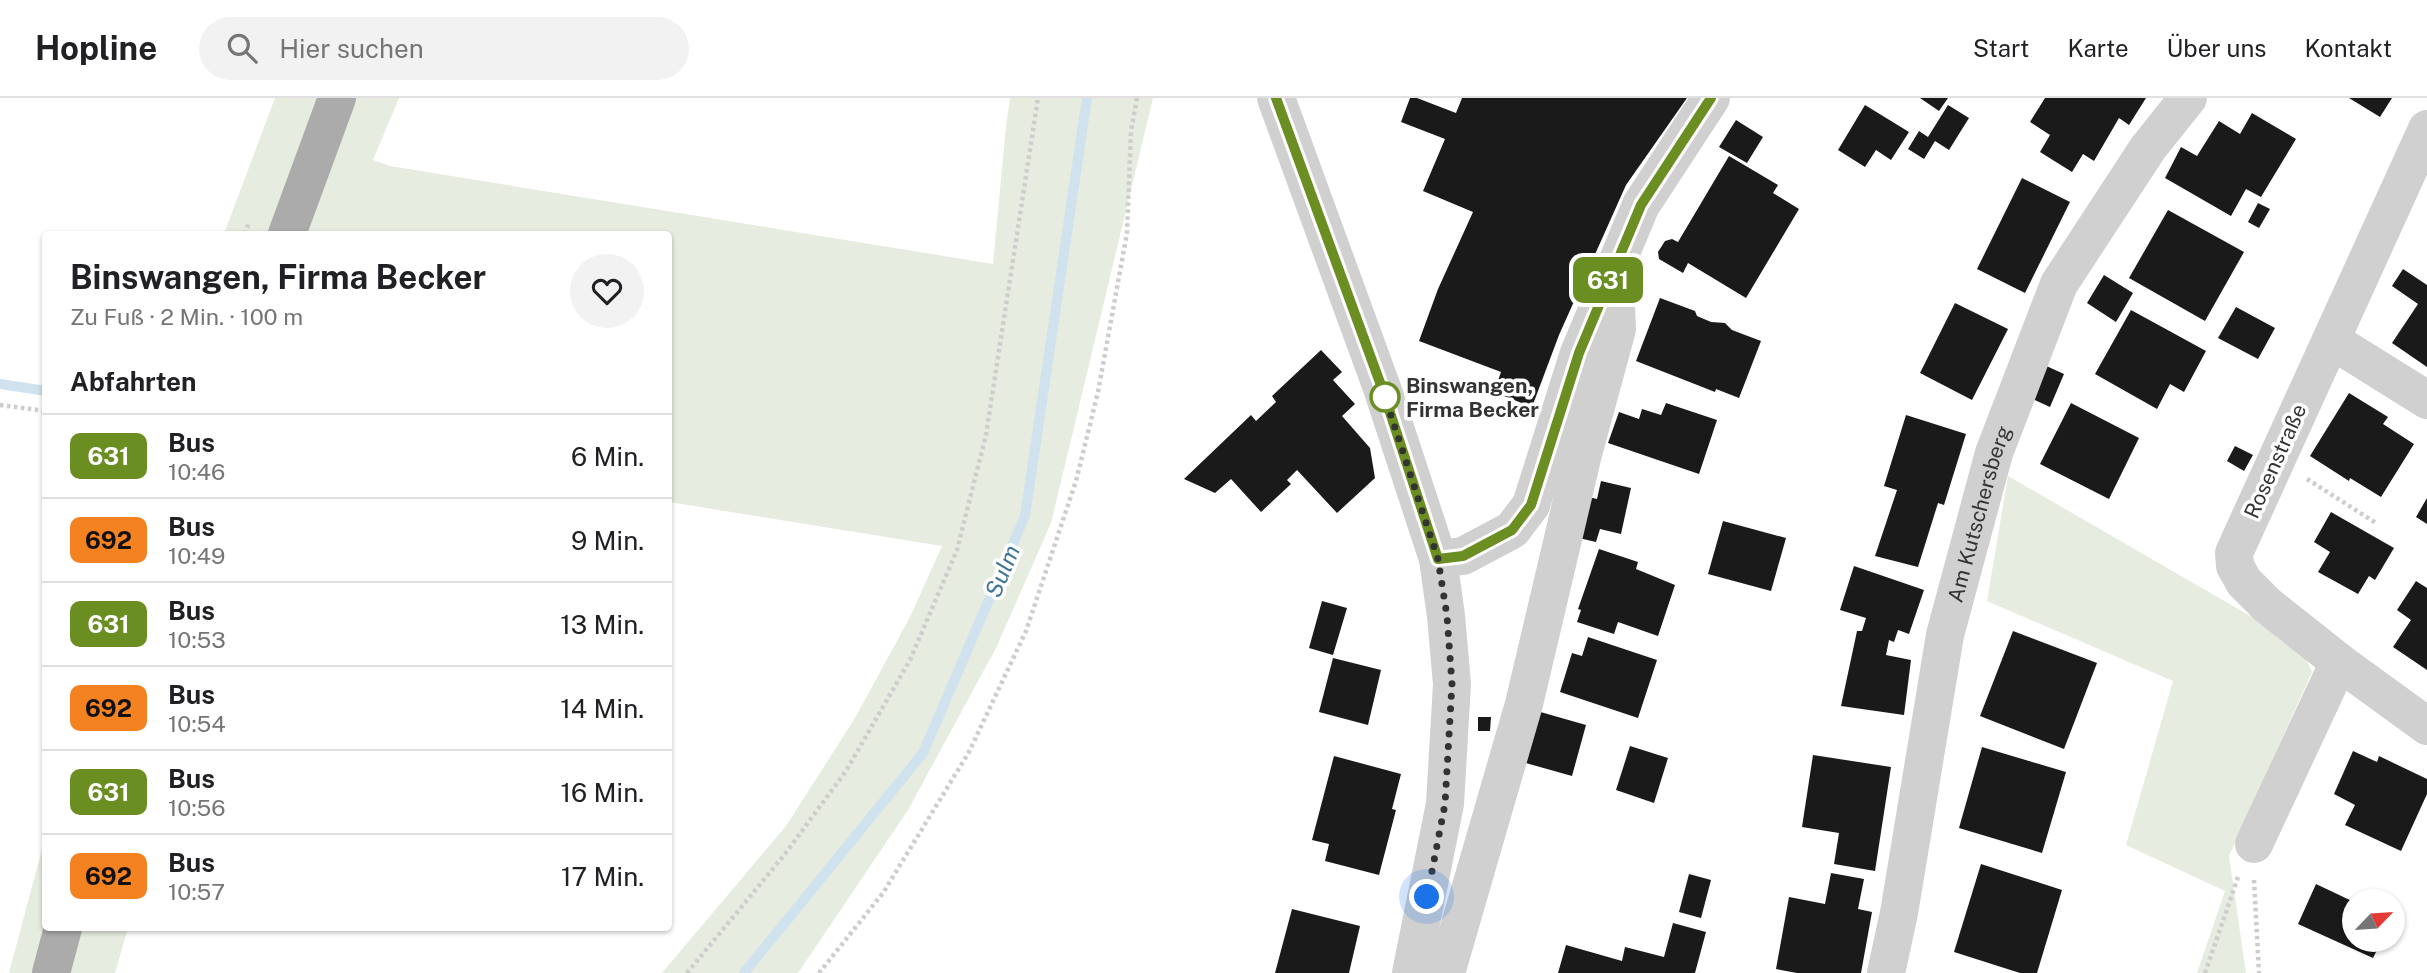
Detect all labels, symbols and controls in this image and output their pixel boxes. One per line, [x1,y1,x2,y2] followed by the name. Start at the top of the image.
[199,17,689,80] search box
[35,29,157,67] text: Hopline
[223,29,261,67] icon: search
[279,33,424,64] text: Hier suchen
[1973,34,2029,62] text: Start
[2067,34,2129,62] text: Karte
[2167,34,2266,62] text: Über uns
[2304,34,2392,62] text: Kontakt
[570,254,644,328] button: heart
[1568,257,1648,303] line badge: 631
[70,258,486,296] text: Binswangen, Firma Becker
[1587,266,1629,294] text: 631
[70,303,303,330] text: Zu Fuß · 2 Min. · 100 m
[70,366,196,397] text: Abfahrten
[1406,373,1539,422] place label: Binswangen, Firma Becker
[1370,382,1400,412] marker: Binswangen, Firma Becker
[2239,400,2311,522] street label: Rosenstraße
[1942,422,2016,605] street label: Am Kutschersberg
[168,427,215,458] text: Bus
[571,441,644,472] text: 6 Min.
[87,442,130,470] text: 631
[168,458,225,485] text: 10:46
[168,511,215,542] text: Bus
[571,525,644,556] text: 9 Min.
[85,526,132,554] text: 692
[979,541,1025,601] water label: Sulm
[168,542,225,569] text: 10:49
[168,595,215,626] text: Bus
[560,609,644,640] text: 13 Min.
[87,610,130,638] text: 631
[168,626,226,653] text: 10:53
[168,679,215,710] text: Bus
[560,693,644,724] text: 14 Min.
[85,694,132,722] text: 692
[168,710,226,737] text: 10:54
[168,763,215,794] text: Bus
[560,777,644,808] text: 16 Min.
[87,778,130,806] text: 631
[168,794,226,821] text: 10:56
[168,847,215,878] text: Bus
[561,861,644,892] text: 17 Min.
[85,862,132,890] text: 692
[168,878,225,905] text: 10:57
[1409,879,1444,914] your location
[2342,889,2404,952] north arrow
[2342,889,2405,952] map controls

